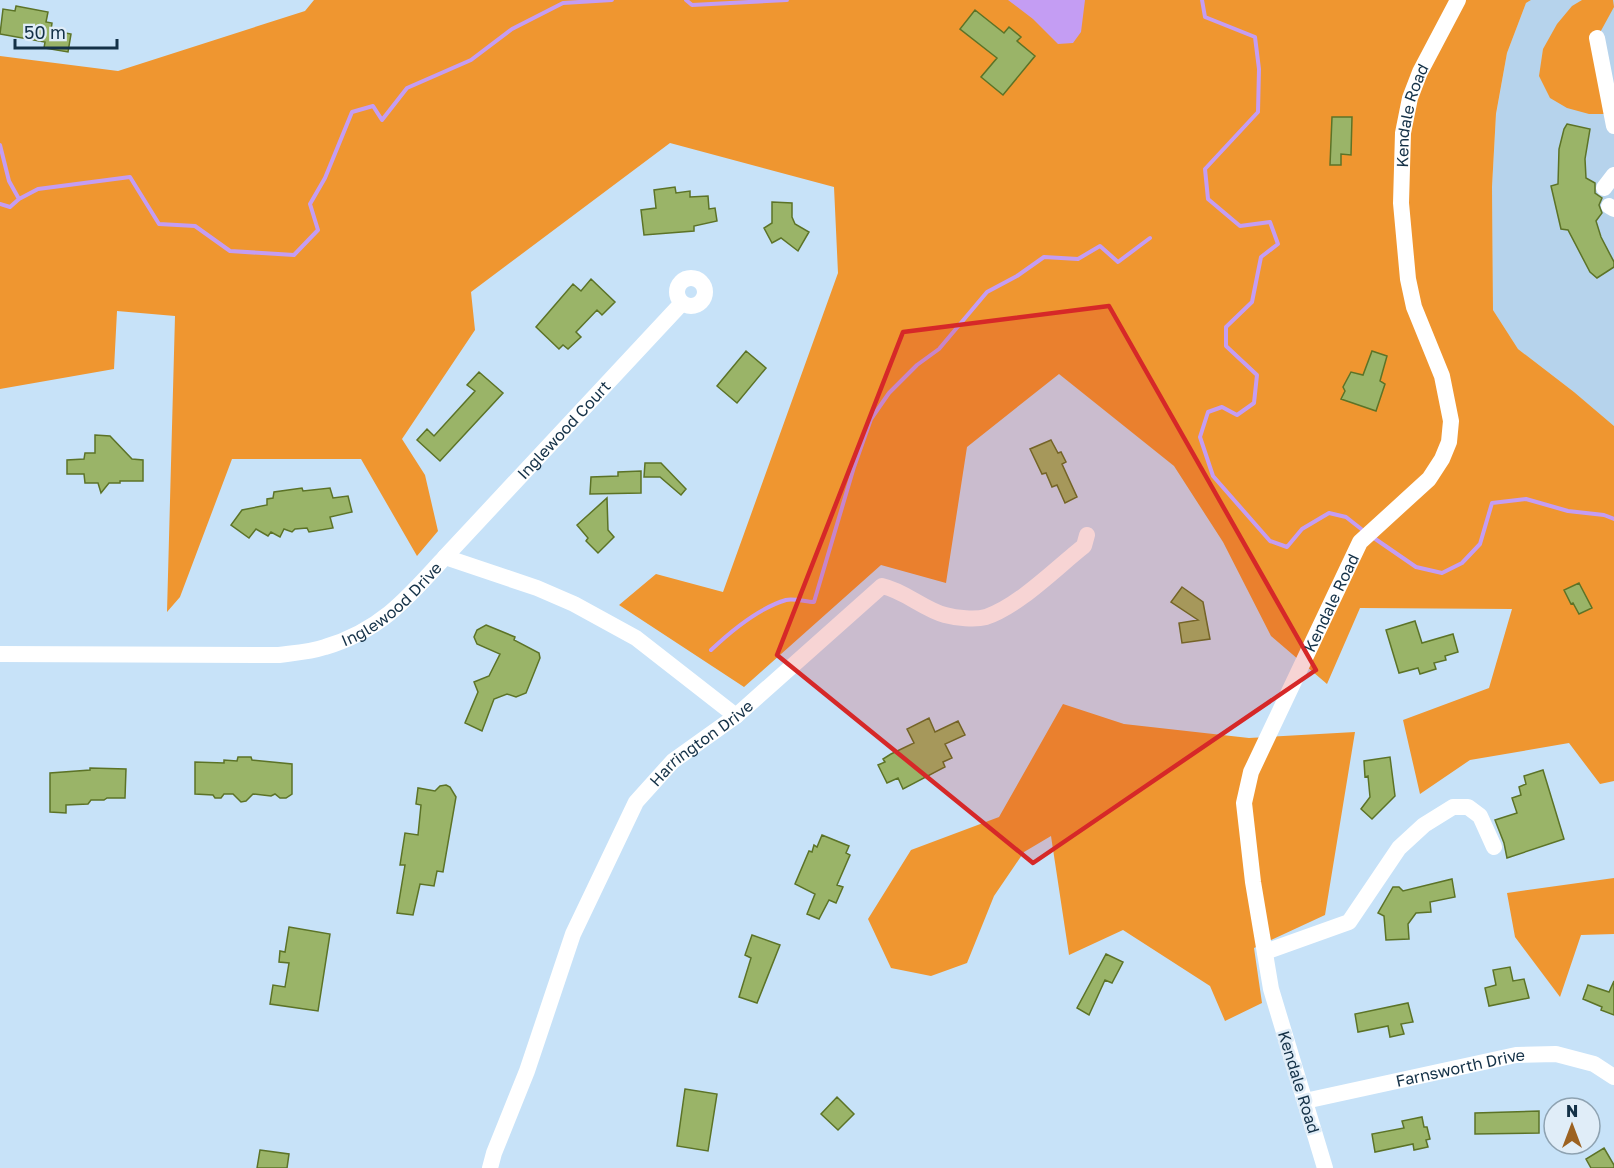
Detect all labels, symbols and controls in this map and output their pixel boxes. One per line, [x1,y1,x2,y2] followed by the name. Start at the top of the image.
[15,12,117,50] scale bar
[24,21,66,43] text: 50 m
[1392,60,1433,168] street label: Kendale Road
[513,376,615,483] street label: Inglewood Court
[1299,551,1363,655] street label: Kendale Road
[338,558,446,650] street label: Inglewood Drive
[645,696,757,790] street label: Harrington Drive
[1274,1028,1324,1136] street label: Kendale Road
[1394,1045,1525,1091] street label: Farnsworth Drive
[1542,1096,1602,1156] north arrow
[1566,1101,1578,1121] text: N

